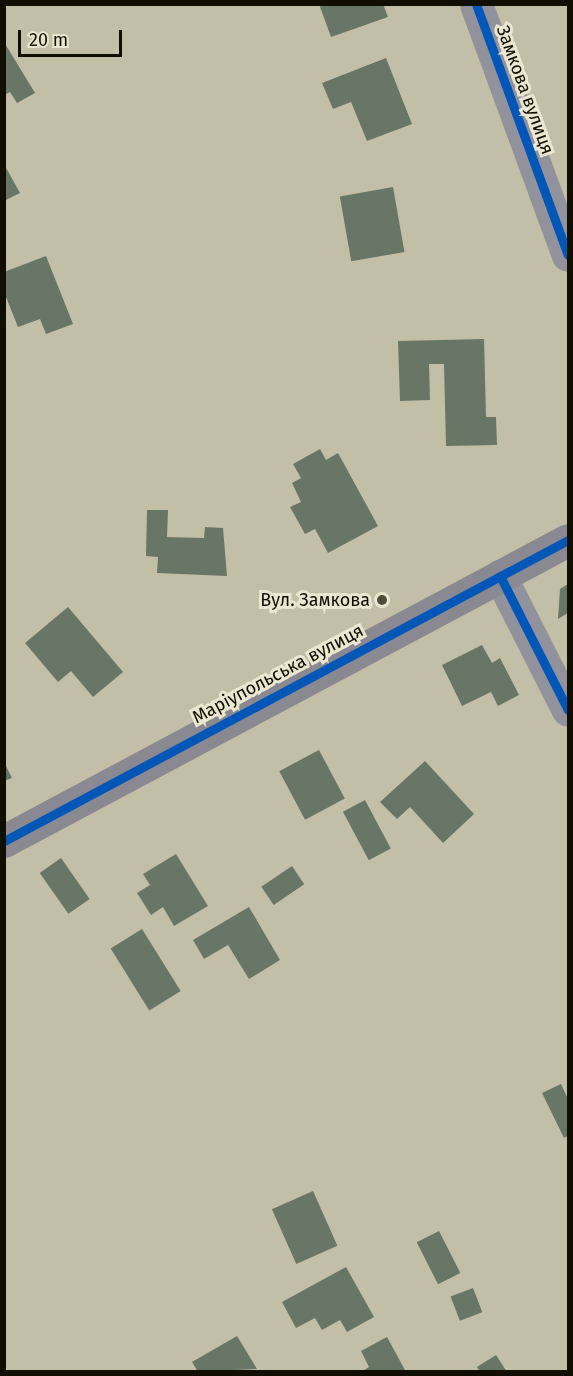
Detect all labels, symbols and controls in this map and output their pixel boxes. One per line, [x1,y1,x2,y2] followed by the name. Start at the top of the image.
[21,18,124,56] scale bar
[492,23,558,157] street label: Замкова вулиця
[29,29,68,51] text: 20 m
[260,589,370,611] place label: Вул. Замкова
[375,593,389,607] marker: Вул. Замкова
[189,620,367,728] street label: Маріупольська вулиця

